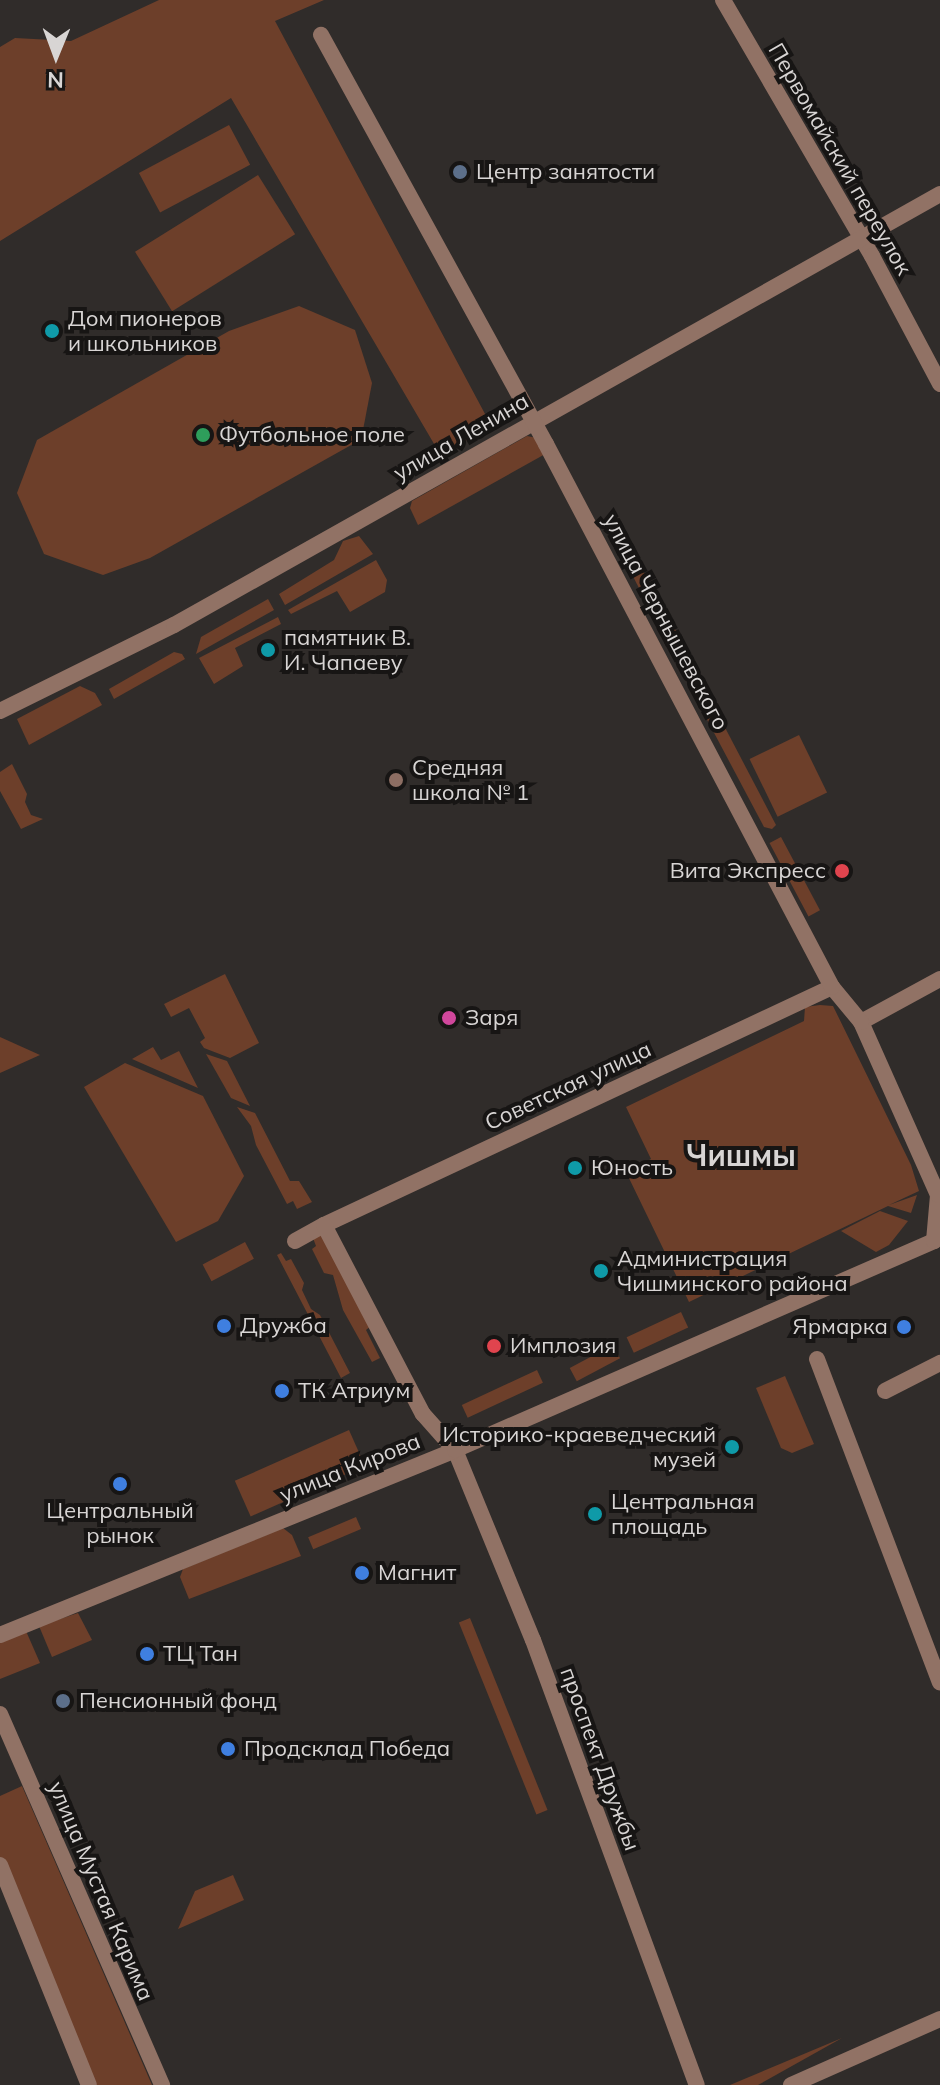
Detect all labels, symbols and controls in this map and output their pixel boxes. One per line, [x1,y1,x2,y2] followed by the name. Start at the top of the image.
[16,16,96,96] north arrow
[763,38,917,280] street label: Первомайский переулок
[47,66,64,94] text: N
[476,159,655,185] place label: Центр занятости
[451,163,469,181] marker: Центр занятости
[68,305,222,356] place label: Дом пионеров и школьников
[43,322,61,340] marker: Дом пионеров и школьников
[389,388,533,486] street label: улица Ленина
[219,422,405,448] place label: Футбольное поле
[194,426,212,444] marker: Футбольное поле
[598,509,734,735] street label: улица Чернышевского
[284,624,411,676] place label: памятник В. И. Чапаеву
[259,641,277,659] marker: памятник В. И. Чапаеву
[412,754,529,806] place label: Средняя школа № 1
[387,771,405,789] marker: Средняя школа № 1
[670,858,826,884] place label: Вита Экспресс
[833,862,851,880] marker: Вита Экспресс
[465,1005,518,1031] place label: Заря
[440,1009,458,1027] marker: Заря
[481,1036,655,1136] street label: Советская улица
[686,1137,796,1173] district label: Чишмы
[591,1155,673,1181] place label: Юность
[566,1159,584,1177] marker: Юность
[617,1245,848,1296] place label: Администрация Чишминского района
[592,1262,610,1280] marker: Администрация Чишминского района
[240,1313,327,1339] place label: Дружба
[793,1314,888,1340] place label: Ярмарка
[215,1317,233,1335] marker: Дружба
[895,1318,913,1336] marker: Ярмарка
[510,1333,616,1359] place label: Имплозия
[485,1337,503,1355] marker: Имплозия
[298,1378,410,1404] place label: ТК Атриум
[273,1382,291,1400] marker: ТК Атриум
[442,1421,716,1472] place label: Историко-краеведческий музей
[276,1428,424,1508] street label: улица Кирова
[723,1438,741,1456] marker: Историко-краеведческий музей
[111,1475,129,1493] marker: Центральный рынок
[611,1488,755,1540] place label: Центральная площадь
[46,1497,194,1548] place label: Центральный рынок
[586,1505,604,1523] marker: Центральная площадь
[378,1560,456,1586] place label: Магнит
[353,1564,371,1582] marker: Магнит
[163,1641,238,1667] place label: ТЦ Тан
[138,1645,156,1663] marker: ТЦ Тан
[555,1664,645,1854] street label: проспект Дружбы
[79,1688,277,1714] place label: Пенсионный фонд
[54,1692,72,1710] marker: Пенсионный фонд
[244,1736,450,1762] place label: Продсклад Победа
[219,1740,237,1758] marker: Продсклад Победа
[43,1777,159,2005] street label: улица Мустая Карима

